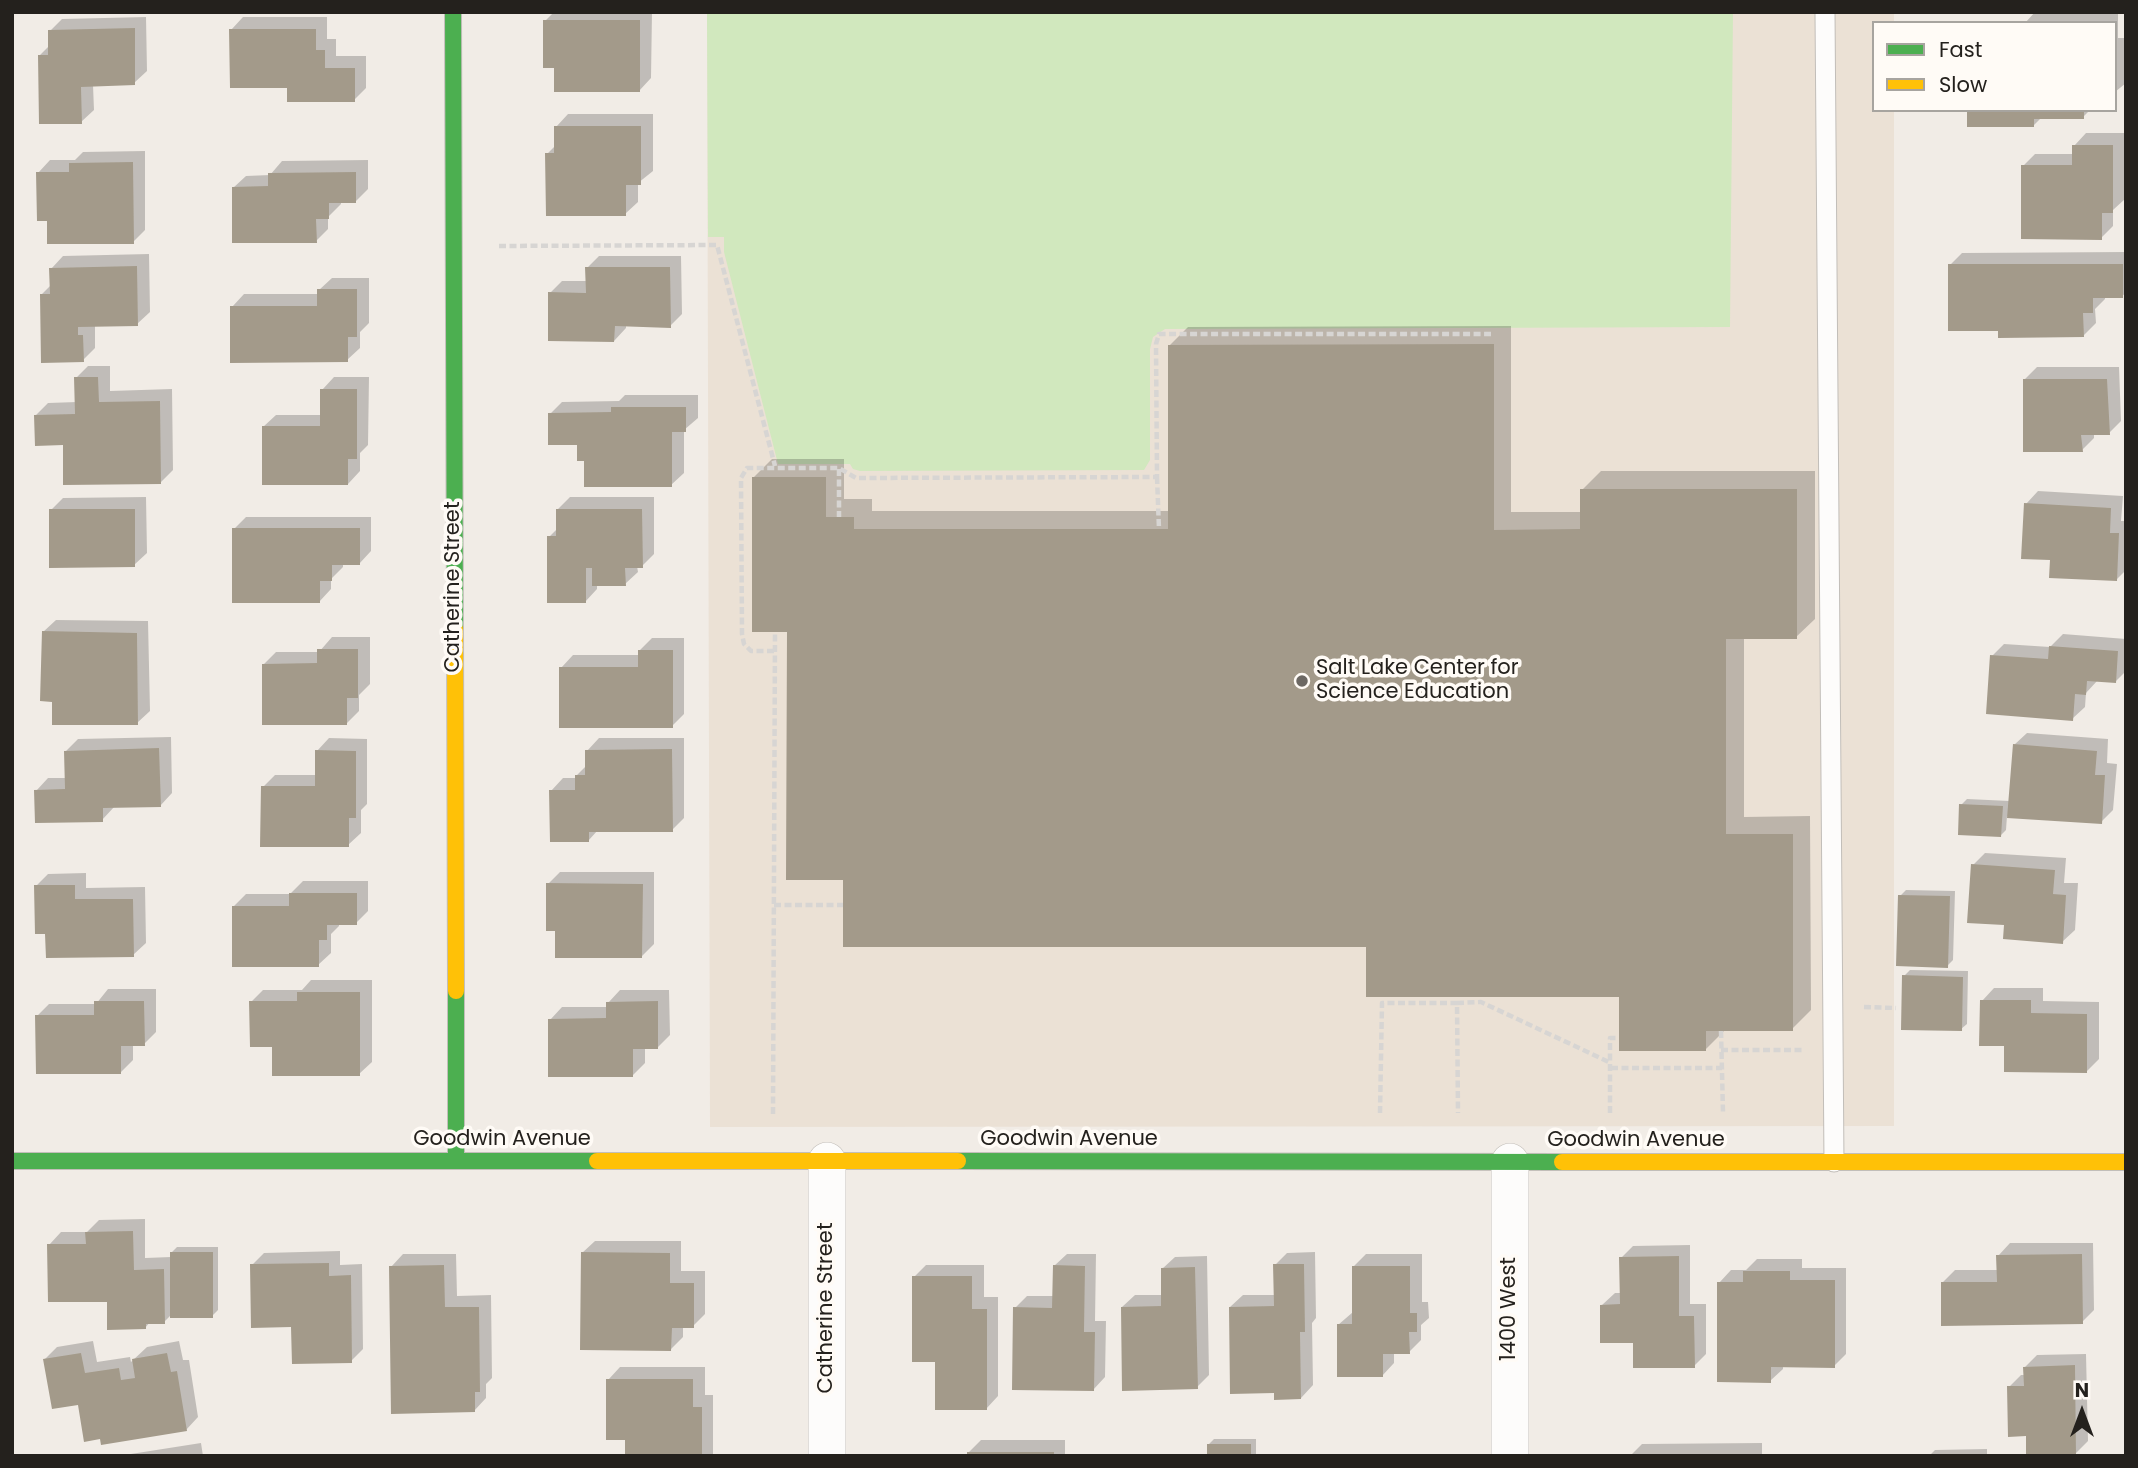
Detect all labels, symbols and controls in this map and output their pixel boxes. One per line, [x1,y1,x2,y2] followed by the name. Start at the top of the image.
[1872,21,2117,112] legend
[1939,35,1982,64] text: Fast
[1939,70,1987,99] text: Slow
[441,501,467,673] street label: Catherine Street
[1316,656,1519,706] place label: Salt Lake Center for Science Education
[1294,673,1310,689] marker: Salt Lake Center for Science Education
[413,1127,591,1153] street label: Goodwin Avenue
[980,1127,1158,1153] street label: Goodwin Avenue
[1547,1128,1725,1154] street label: Goodwin Avenue
[814,1222,840,1394] street label: Catherine Street
[1497,1257,1523,1361] street label: 1400 West
[2047,1377,2117,1447] north arrow
[2075,1377,2089,1404] text: N

